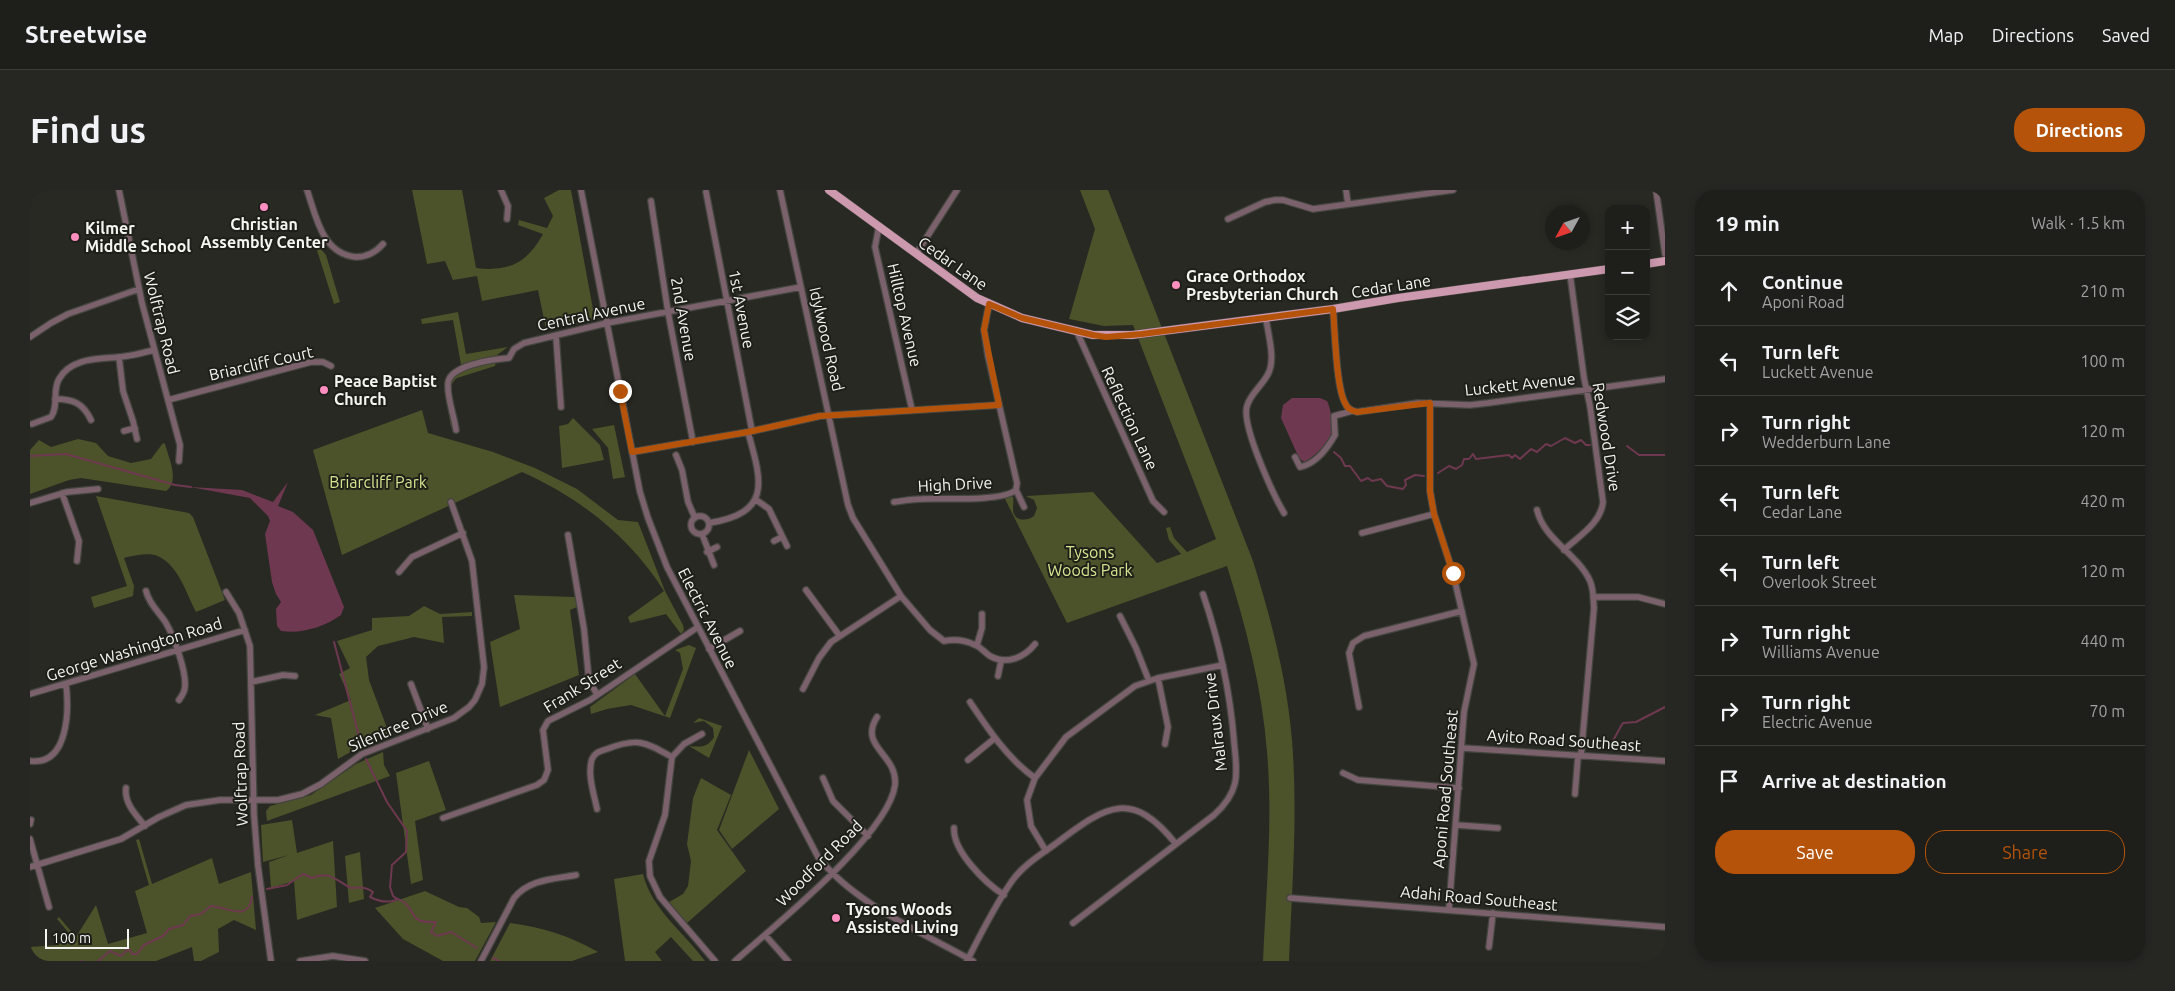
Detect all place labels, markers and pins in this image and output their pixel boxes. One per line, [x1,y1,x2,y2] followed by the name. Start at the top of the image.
[258,201,270,213] marker: Christian Assembly Center
[200,215,328,251] place label: Christian Assembly Center
[85,219,191,255] place label: Kilmer Middle School
[69,231,81,243] marker: Kilmer Middle School
[1186,267,1339,303] place label: Grace Orthodox Presbyterian Church
[1170,279,1182,291] marker: Grace Orthodox Presbyterian Church
[334,372,437,408] place label: Peace Baptist Church
[318,384,330,396] marker: Peace Baptist Church
[846,900,959,936] place label: Tysons Woods Assisted Living
[830,912,842,924] marker: Tysons Woods Assisted Living

